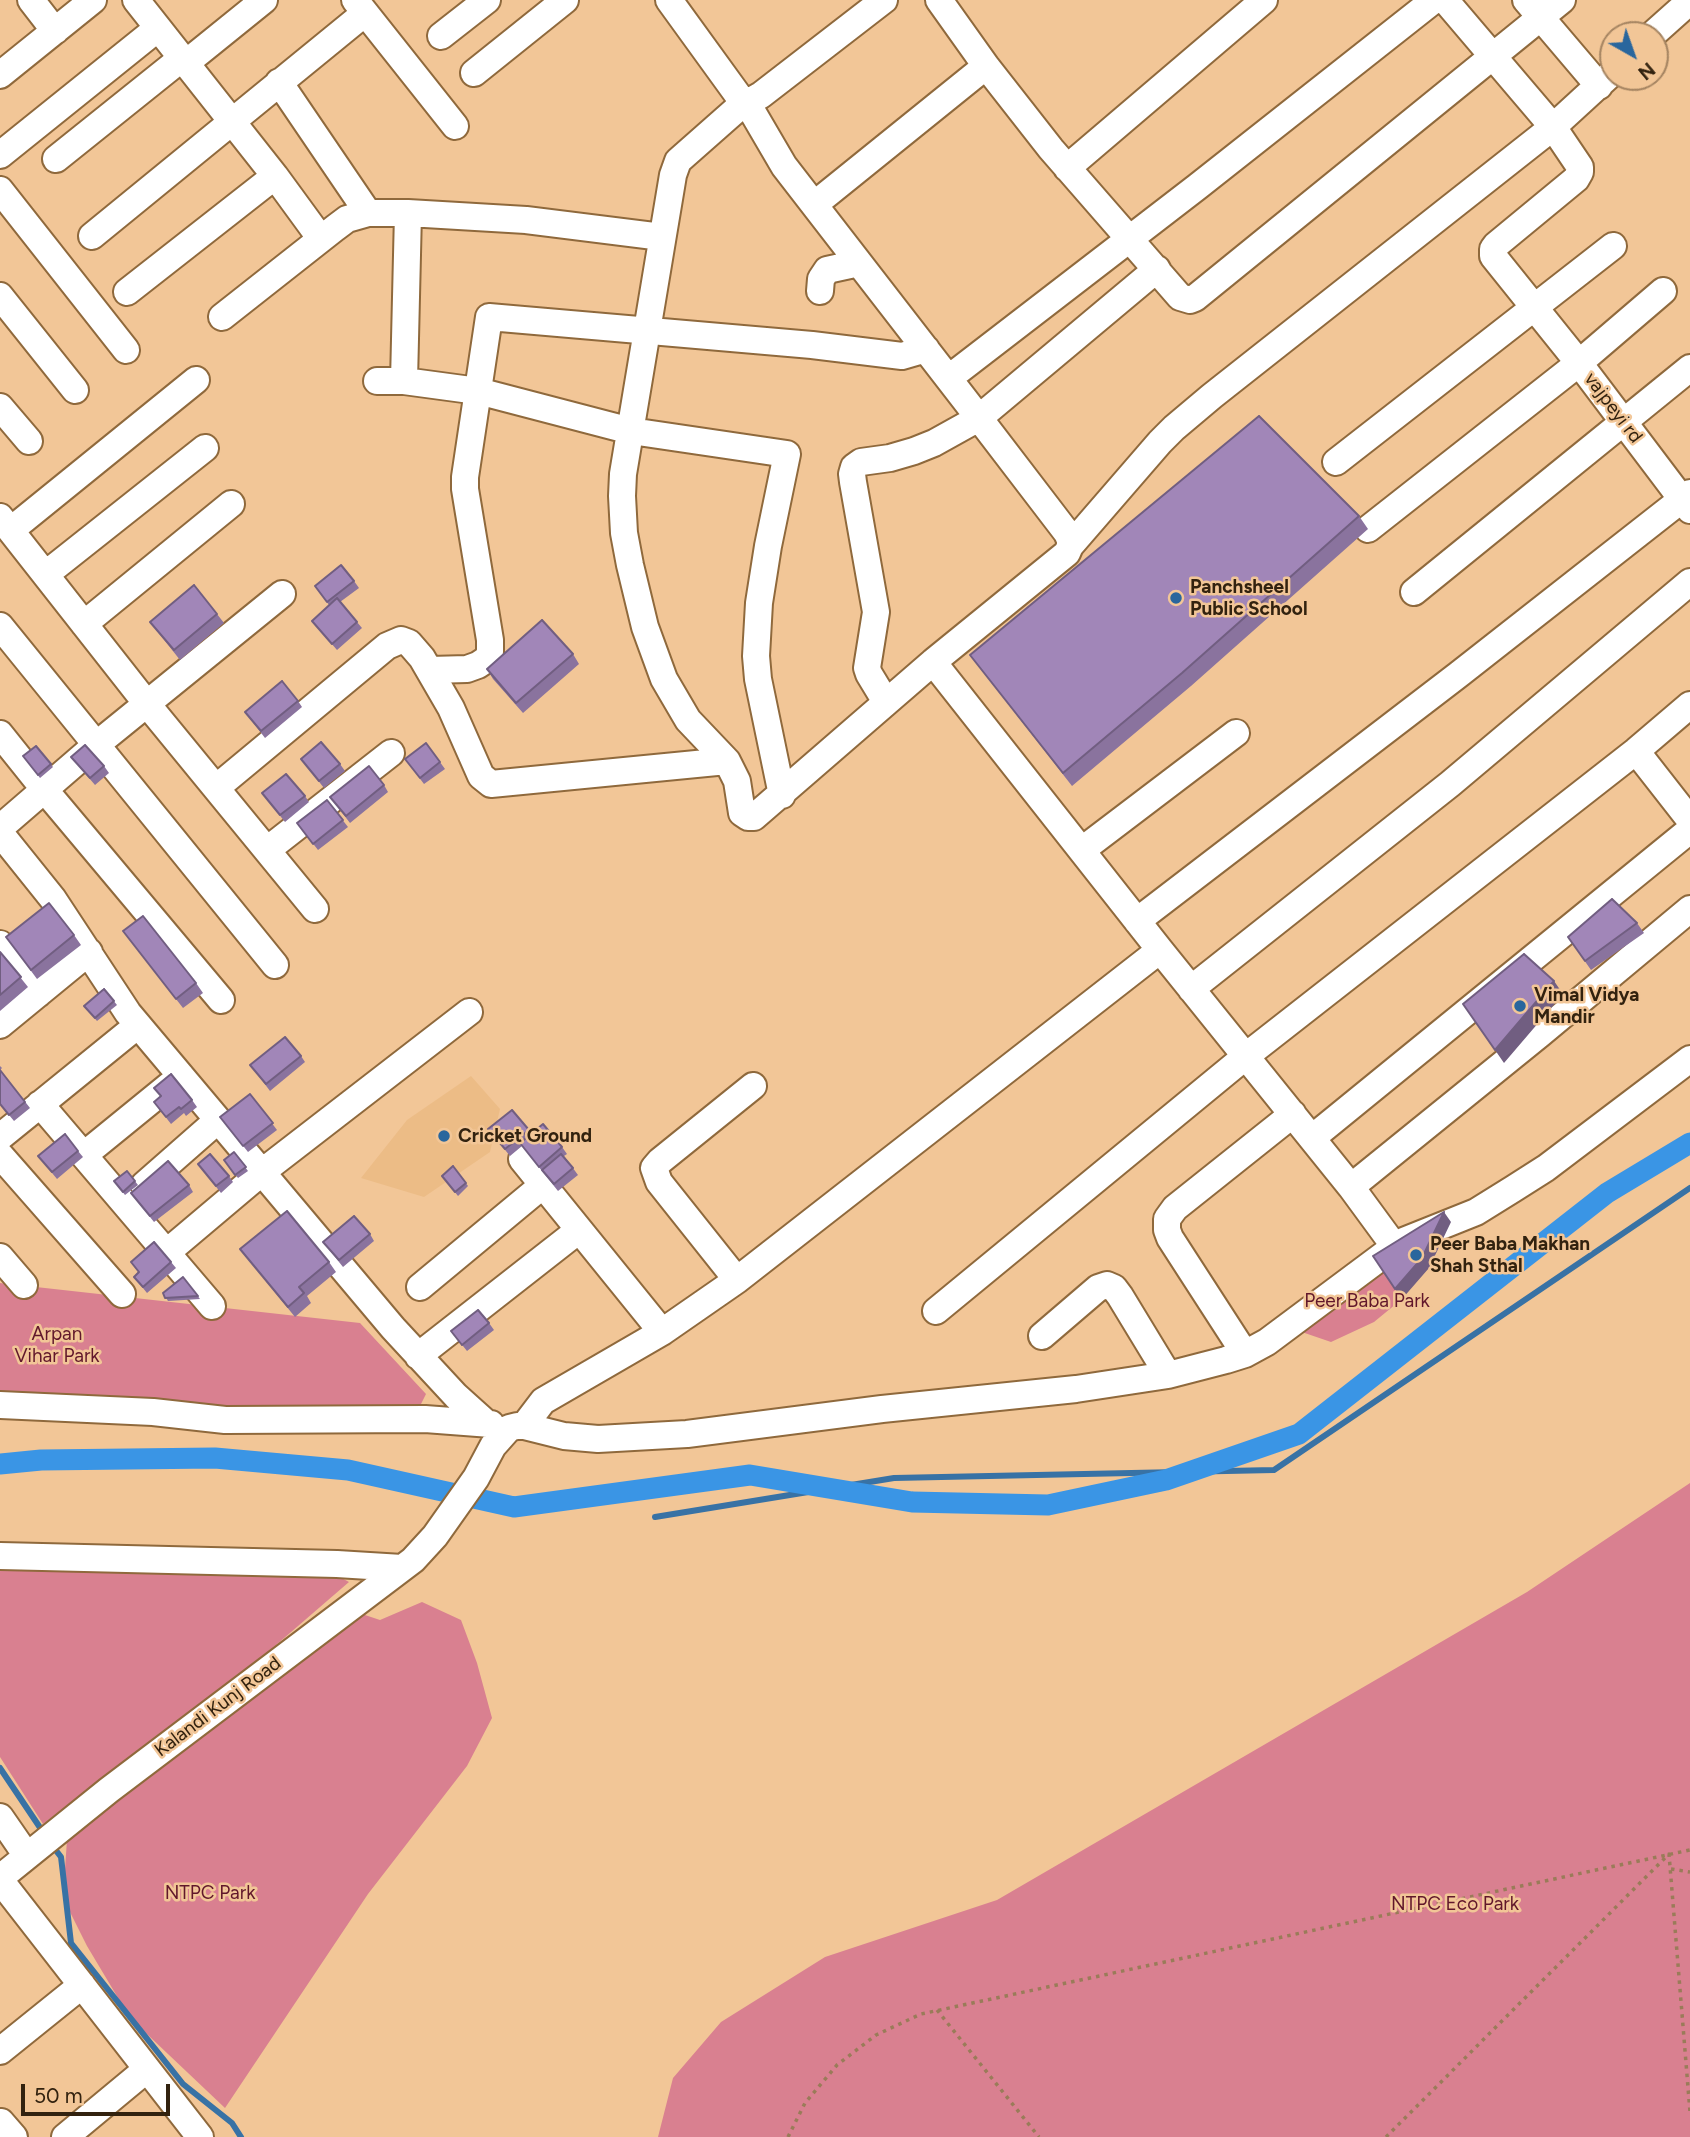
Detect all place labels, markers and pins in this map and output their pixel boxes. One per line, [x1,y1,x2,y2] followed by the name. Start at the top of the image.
[1190,576,1308,620] place label: Panchsheel Public School
[1168,590,1184,606] marker: Panchsheel Public School
[1534,984,1639,1028] place label: Vimal Vidya Mandir
[1512,998,1528,1014] marker: Vimal Vidya Mandir
[458,1125,592,1147] place label: Cricket Ground
[436,1128,452,1144] marker: Cricket Ground
[1430,1233,1590,1277] place label: Peer Baba Makhan Shah Sthal
[1408,1247,1424,1263] marker: Peer Baba Makhan Shah Sthal

